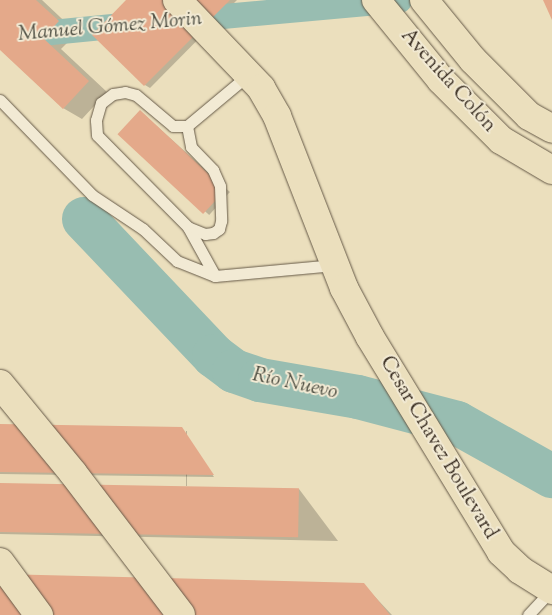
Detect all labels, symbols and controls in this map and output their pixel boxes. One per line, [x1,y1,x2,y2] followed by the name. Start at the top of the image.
[17,6,203,48] water label: Manuel Gómez Morin
[395,24,501,138] street label: Avenida Colón
[374,352,502,544] street label: Cesar Chavez Boulevard
[250,363,340,405] water label: Río Nuevo

